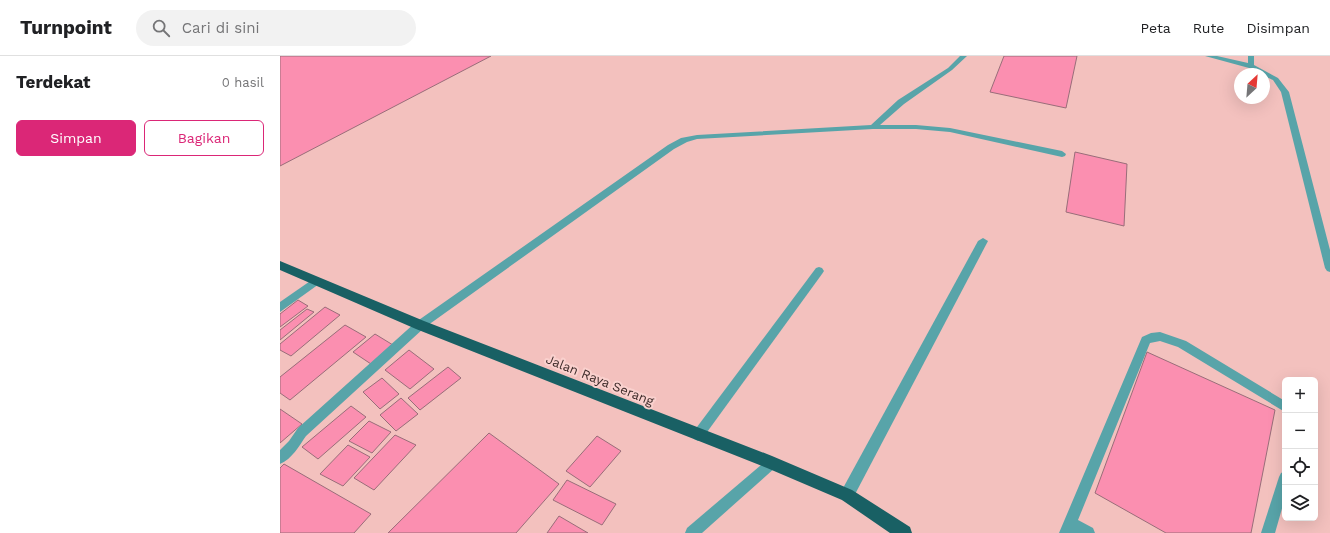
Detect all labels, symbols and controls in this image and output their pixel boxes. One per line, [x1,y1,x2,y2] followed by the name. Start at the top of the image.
[136,10,416,46] search box
[20,16,112,39] text: Turnpoint
[150,17,172,39] icon: search
[182,19,259,37] text: Cari di sini
[1141,20,1171,36] text: Peta
[1193,20,1224,36] text: Rute
[1246,20,1310,36] text: Disimpan
[1234,68,1270,104] north arrow
[16,72,91,92] text: Terdekat
[222,75,264,90] text: 0 hasil
[16,120,136,156] button: Simpan
[144,120,264,156] button: Bagikan
[544,351,656,409] street label: Jalan Raya Serang
[1282,377,1318,521] map controls
[1282,377,1318,413] button: +
[1282,413,1318,449] button: −
[1282,449,1318,485] button: locate
[1282,485,1318,521] button: layers

